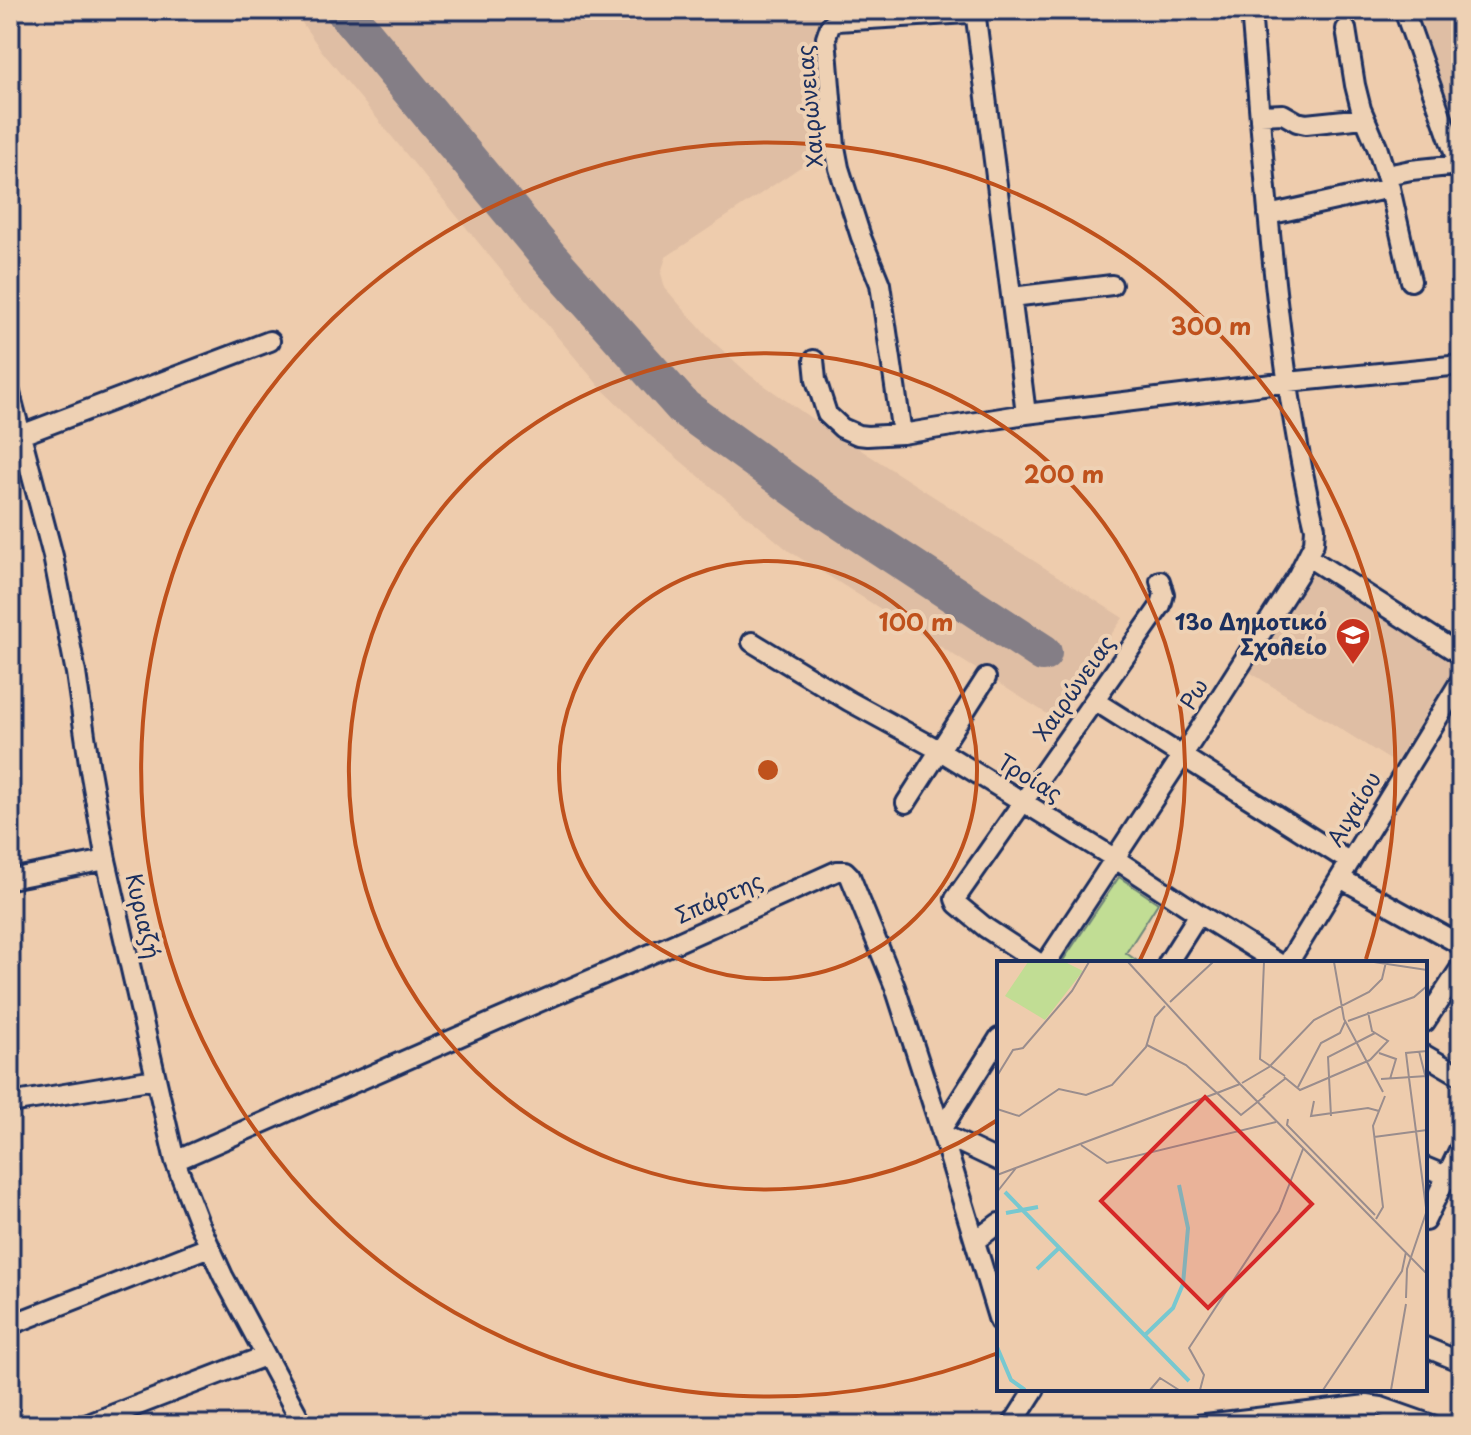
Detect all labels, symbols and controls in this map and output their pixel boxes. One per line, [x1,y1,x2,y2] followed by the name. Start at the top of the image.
[787,44,830,169] street label: Χαιρώνειας
[1170,307,1252,343] text: 300 m
[1024,455,1104,491] text: 200 m
[879,603,953,639] text: 100 m
[1175,604,1327,662] place label: 13ο Δημοτικό Σχολείο
[1334,616,1372,666] school or university icon: 13ο Δημοτικό Σχολείο
[1024,627,1121,747] street label: Χαιρώνειας
[1170,671,1215,715] street label: Ρω
[992,744,1069,809] street label: Τροίας
[754,756,782,784] centre of rings
[1317,764,1388,852] street label: Αιγαίου
[669,863,767,931] street label: Σπάρτης
[119,870,170,962] street label: Κυριαζή
[997,961,1427,1391] inset map

